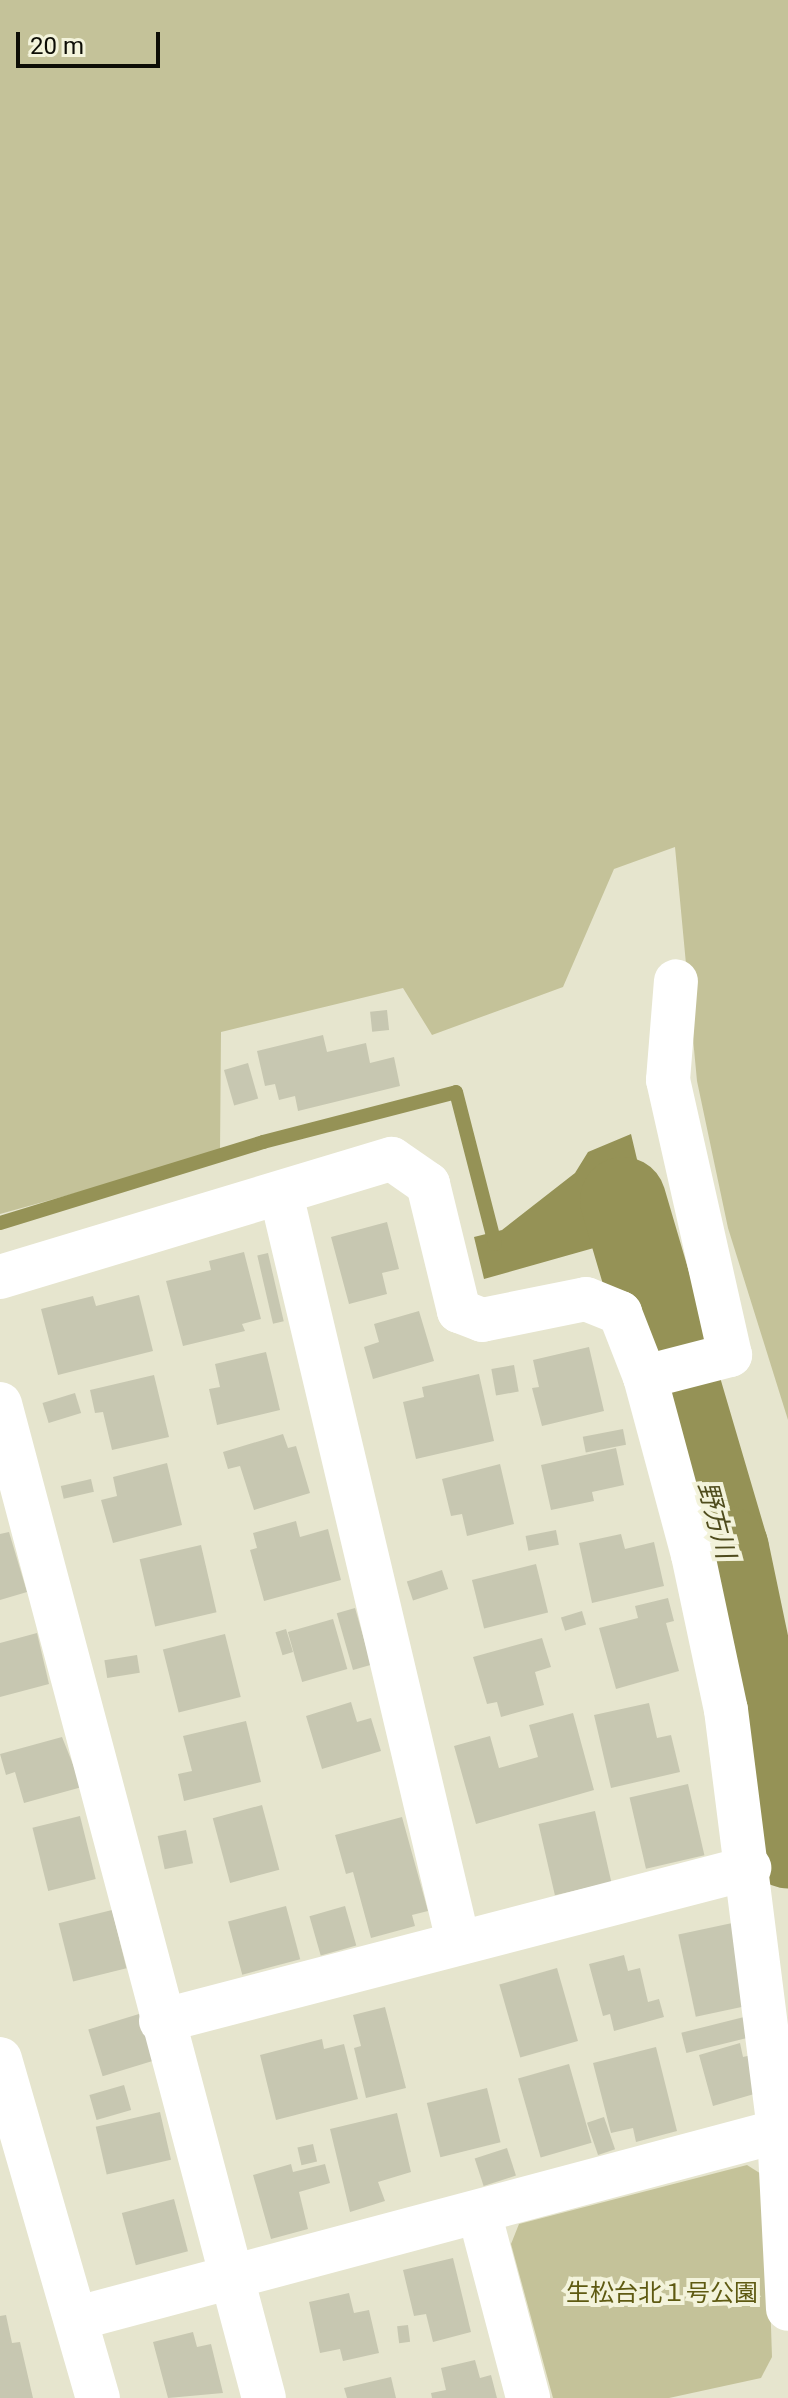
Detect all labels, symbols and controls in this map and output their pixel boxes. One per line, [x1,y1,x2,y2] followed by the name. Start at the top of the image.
[20,16,164,66] scale bar
[30,32,84,60] text: 20 m
[691,1478,741,1562] water label: 野方川
[566,2280,758,2308] park label: 生松台北１号公園

